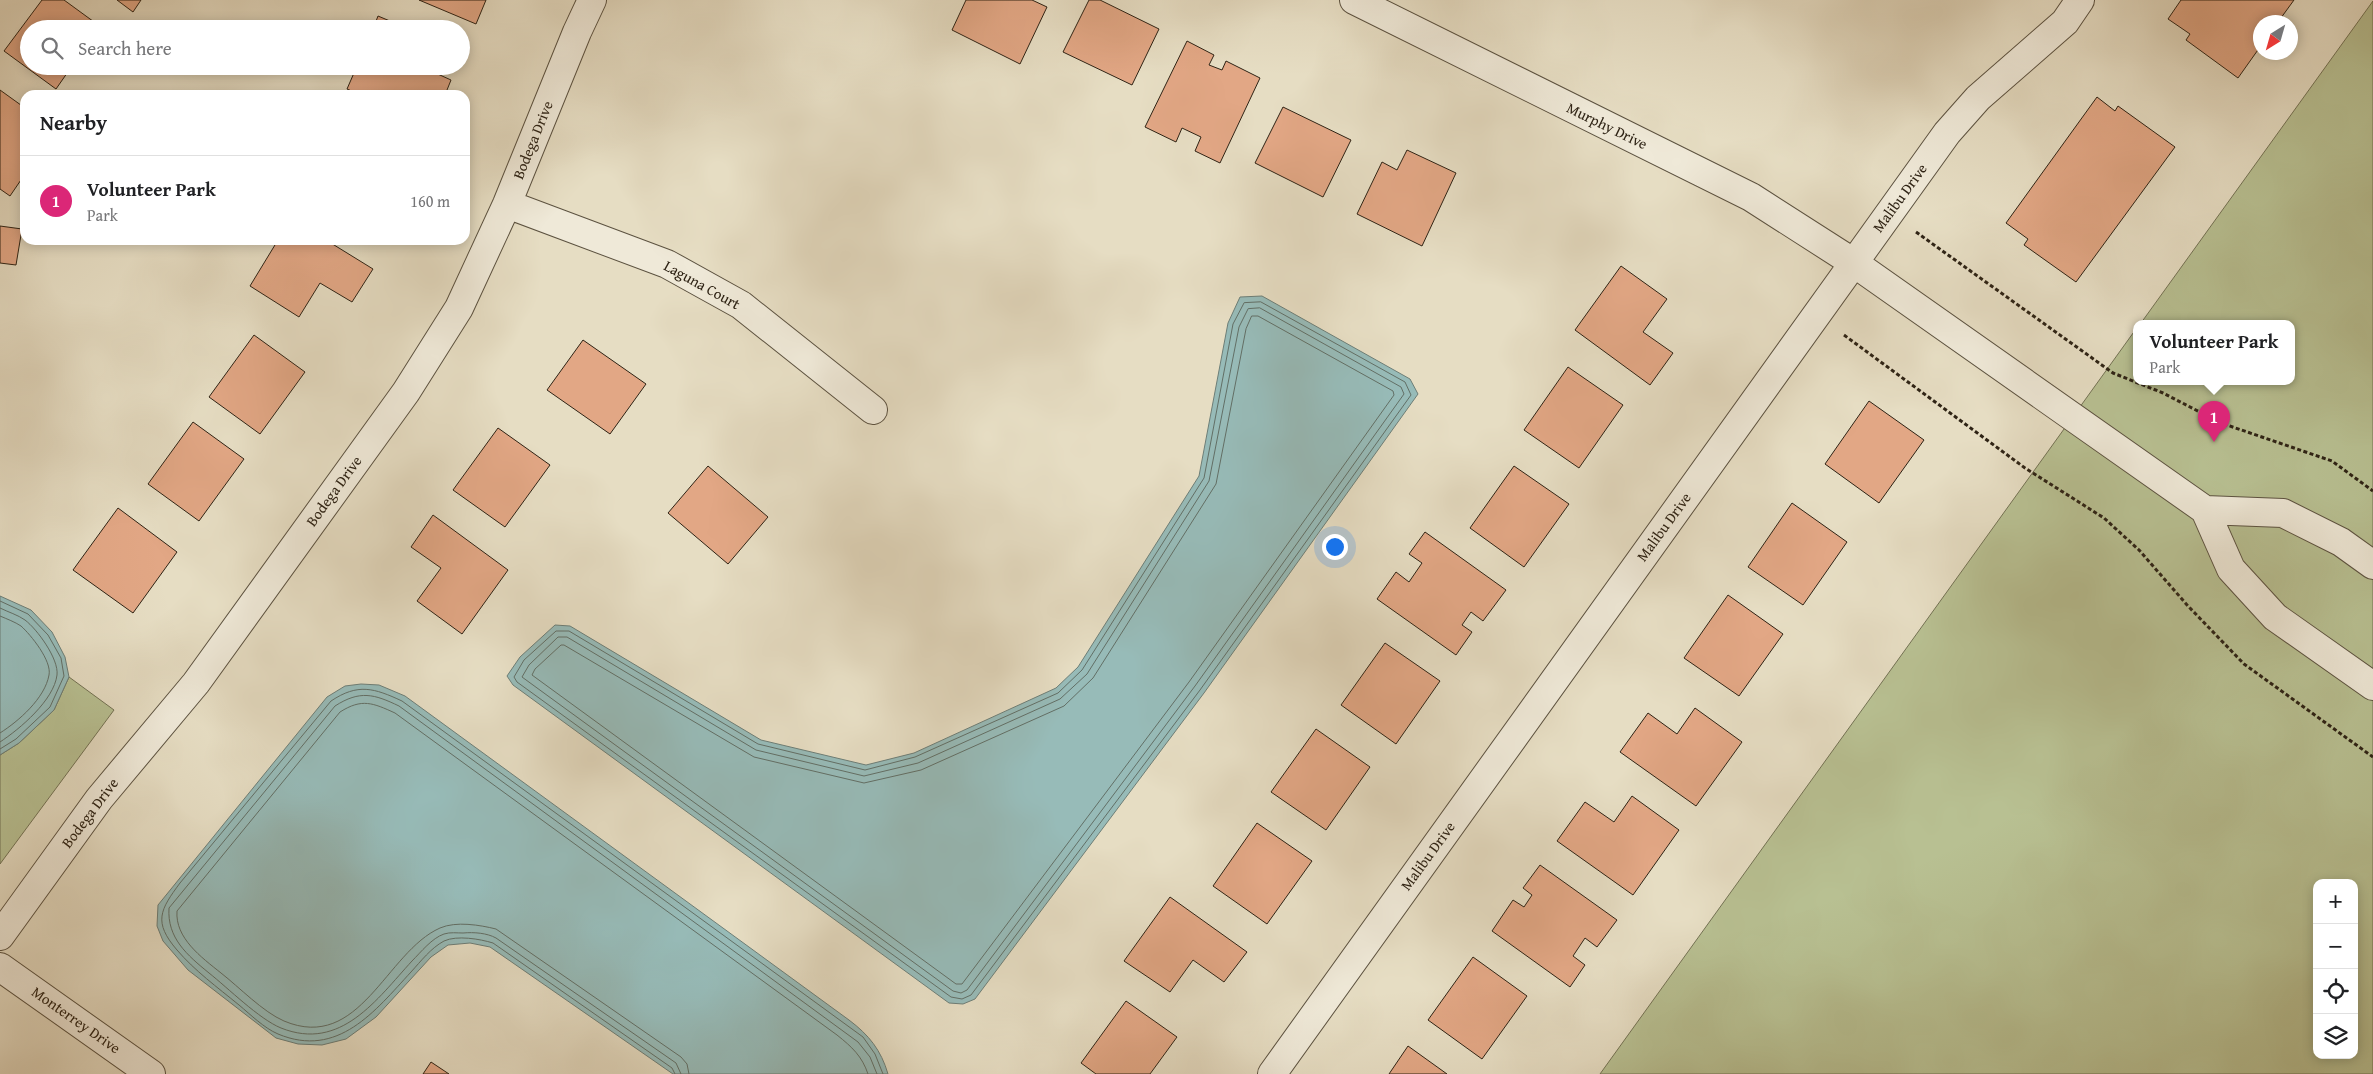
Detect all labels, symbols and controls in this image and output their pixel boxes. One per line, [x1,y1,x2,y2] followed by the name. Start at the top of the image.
[2253,15,2298,60] north arrow
[20,20,470,75] search box
[38,34,66,62] icon: search
[78,34,172,62] text: Search here
[1563,97,1651,154] street label: Murphy Drive
[507,98,558,182] street label: Bodega Drive
[40,107,107,138] text: Nearby
[1867,159,1932,237] street label: Malibu Drive
[87,175,216,203] text: Volunteer Park
[52,189,60,213] text: 1
[410,189,450,213] text: 160 m
[87,203,118,227] text: Park
[660,255,745,314] street label: Laguna Court
[2133,320,2295,385] popup
[2150,327,2278,355] text: Volunteer Park
[2150,355,2180,379] text: Park
[2198,401,2230,442] pin: 1
[301,451,366,530] street label: Bodega Drive
[1631,488,1696,566] street label: Malibu Drive
[1322,534,1348,560] your location
[56,773,123,852] street label: Bodega Drive
[1395,817,1460,895] street label: Malibu Drive
[2313,879,2358,1059] map controls
[2313,879,2358,924] button: +
[2313,924,2358,969] button: −
[2313,969,2358,1014] button: locate
[28,981,125,1058] street label: Monterrey Drive
[2313,1014,2358,1059] button: layers

